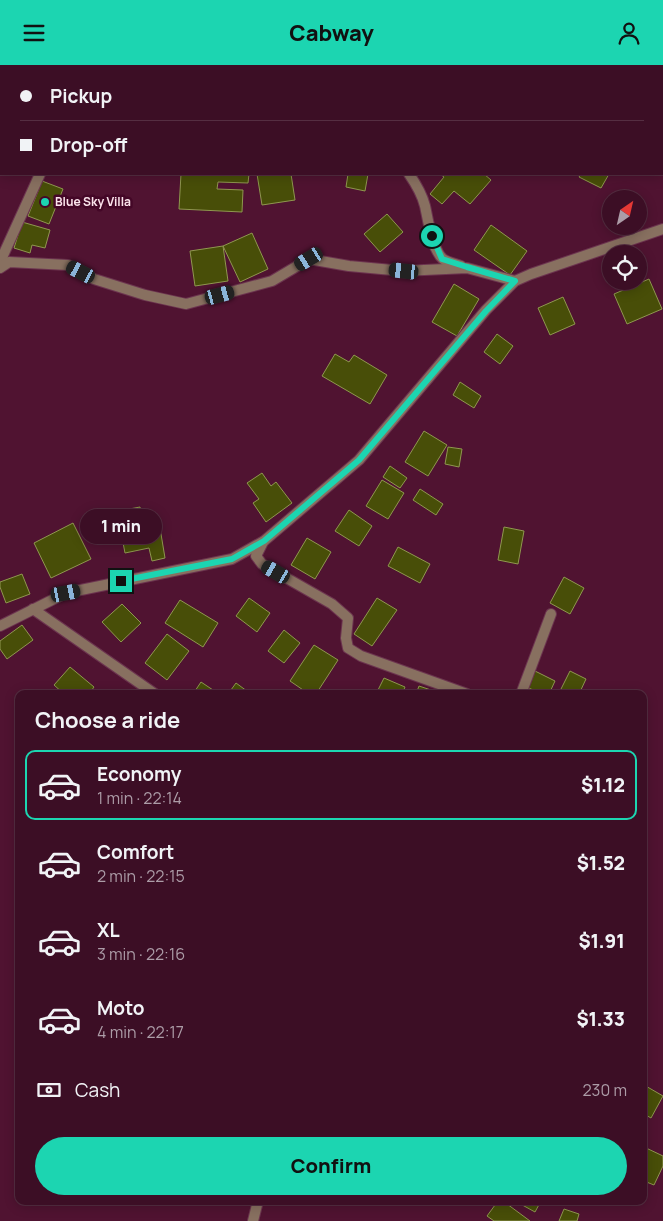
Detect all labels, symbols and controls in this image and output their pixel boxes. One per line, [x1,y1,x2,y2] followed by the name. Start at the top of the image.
[289,18,374,48] text: Cabway
[20,19,48,47] icon: menu
[615,19,643,47] icon: person
[50,83,112,109] text: Pickup
[50,132,127,158] text: Drop-off
[602,190,648,235] north arrow
[602,190,647,290] map controls
[55,193,131,210] place label: Blue Sky Villa
[39,196,51,208] marker: Blue Sky Villa
[421,225,443,247] route start
[292,245,325,273] car
[602,245,647,290] button: locate
[64,259,97,285] car
[388,262,419,280] car
[203,284,236,306] car
[80,509,162,543] callout: 1 min
[101,515,141,537] text: 1 min
[259,558,292,586] car
[110,570,132,592] route end
[49,583,82,603] car
[35,705,180,735] text: Choose a ride
[97,761,181,787] text: Economy
[37,763,82,808] icon: car
[581,772,625,798] text: $1.12
[97,787,182,809] text: 1 min · 22:14
[97,839,174,865] text: Comfort
[37,841,82,886] icon: car
[577,850,625,876] text: $1.52
[97,865,185,887] text: 2 min · 22:15
[97,917,120,943] text: XL
[37,919,82,964] icon: car
[578,928,625,954] text: $1.91
[97,943,185,965] text: 3 min · 22:16
[97,995,144,1021] text: Moto
[37,997,82,1042] icon: car
[576,1006,625,1032] text: $1.33
[97,1021,184,1043] text: 4 min · 22:17
[35,1076,63,1104] icon: cash
[75,1077,120,1103] text: Cash
[583,1079,627,1101] text: 230 m
[35,1137,627,1195] button: Confirm

